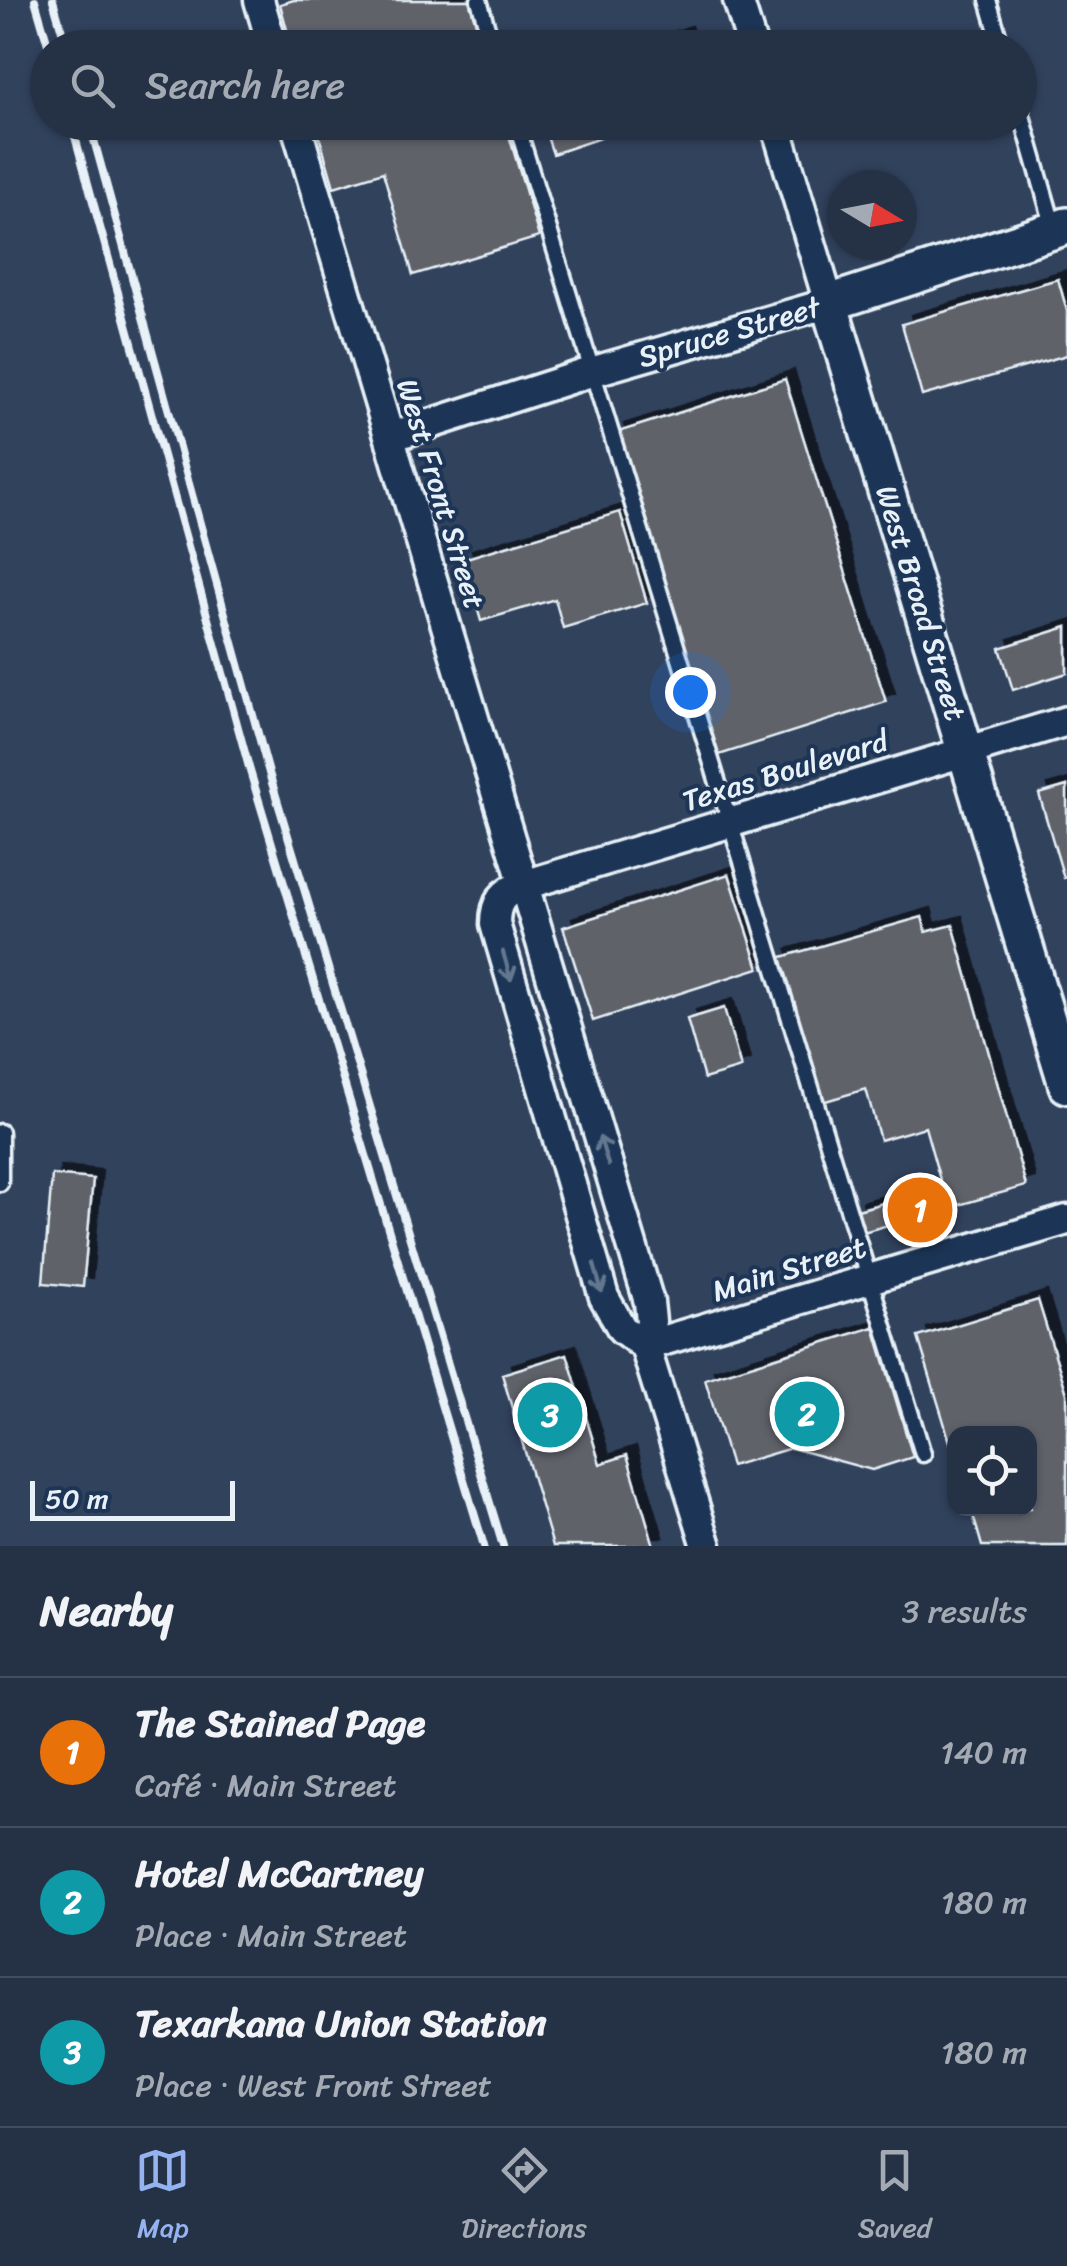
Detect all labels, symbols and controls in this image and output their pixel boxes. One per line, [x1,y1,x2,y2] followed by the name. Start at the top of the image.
[30,30,1037,140] search box
[145,52,345,119] text: Search here
[65,58,120,113] icon: search
[827,170,917,260] north arrow
[631,280,828,384] street label: Spruce Street
[380,372,502,616] street label: West Front Street
[859,478,983,728] street label: West Broad Street
[665,667,716,718] your location
[675,713,897,828] street label: Texas Boulevard
[499,949,517,981] one-way arrow
[594,1135,612,1167] one-way arrow
[888,1172,952,1248] pin: 1
[705,1220,873,1318] street label: Main Street
[590,1261,608,1293] one-way arrow
[774,1376,840,1452] pin: 2
[518,1378,582,1452] pin: 3
[947,1426,1037,1516] map controls
[947,1426,1037,1516] button: locate
[45,1474,109,1523] text: 50 m
[30,1476,235,1520] scale bar
[40,1574,173,1648] text: Nearby
[902,1583,1027,1640] text: 3 results
[135,1690,425,1757] text: The Stained Page
[66,1724,79,1781] text: 1
[940,1724,1027,1781] text: 140 m
[135,1757,397,1814] text: Café · Main Street
[135,1840,423,1907] text: Hotel McCartney
[63,1874,82,1931] text: 2
[941,1874,1027,1931] text: 180 m
[135,1907,407,1964] text: Place · Main Street
[135,1990,547,2057] text: Texarkana Union Station
[64,2024,81,2081] text: 3
[941,2024,1027,2081] text: 180 m
[135,2057,492,2114] text: Place · West Front Street
[135,2143,190,2252] tab: Map
[461,2143,587,2252] tab: Directions
[858,2143,932,2252] tab: Saved

